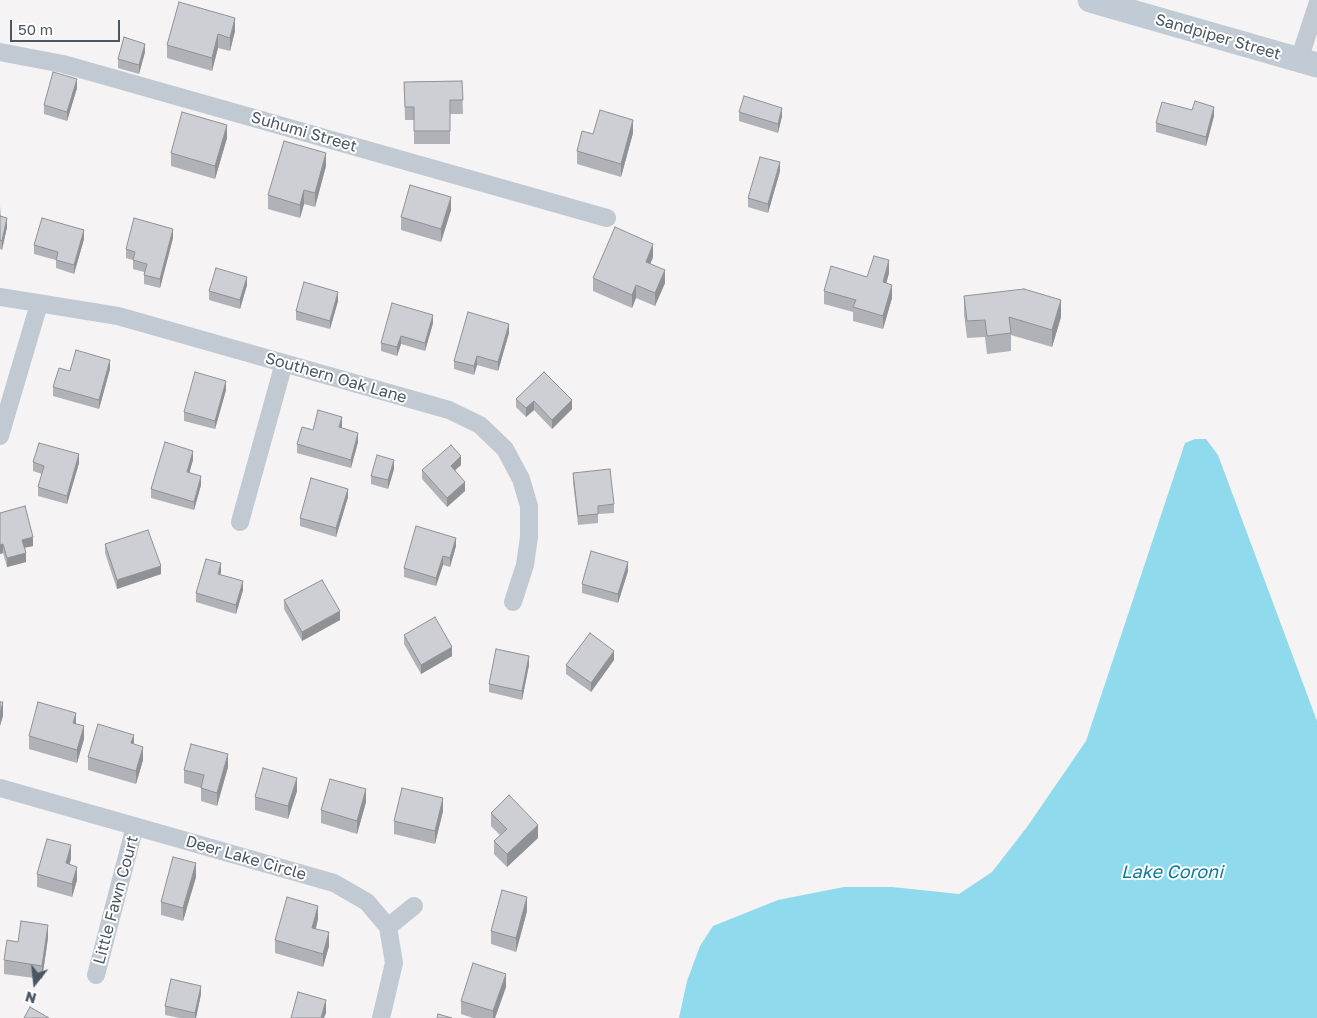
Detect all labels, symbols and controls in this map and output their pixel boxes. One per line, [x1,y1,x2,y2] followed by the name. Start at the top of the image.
[12,10,122,42] scale bar
[1153,10,1283,64] street label: Sandpiper Street
[18,20,53,38] text: 50 m
[249,108,359,156] street label: Suhumi Street
[263,349,409,407] street label: Southern Oak Lane
[184,832,308,884] street label: Deer Lake Circle
[90,834,142,966] street label: Little Fawn Court
[1121,861,1223,883] water label: Lake Coroni
[10,958,60,1008] north arrow
[23,988,38,1008] text: N

